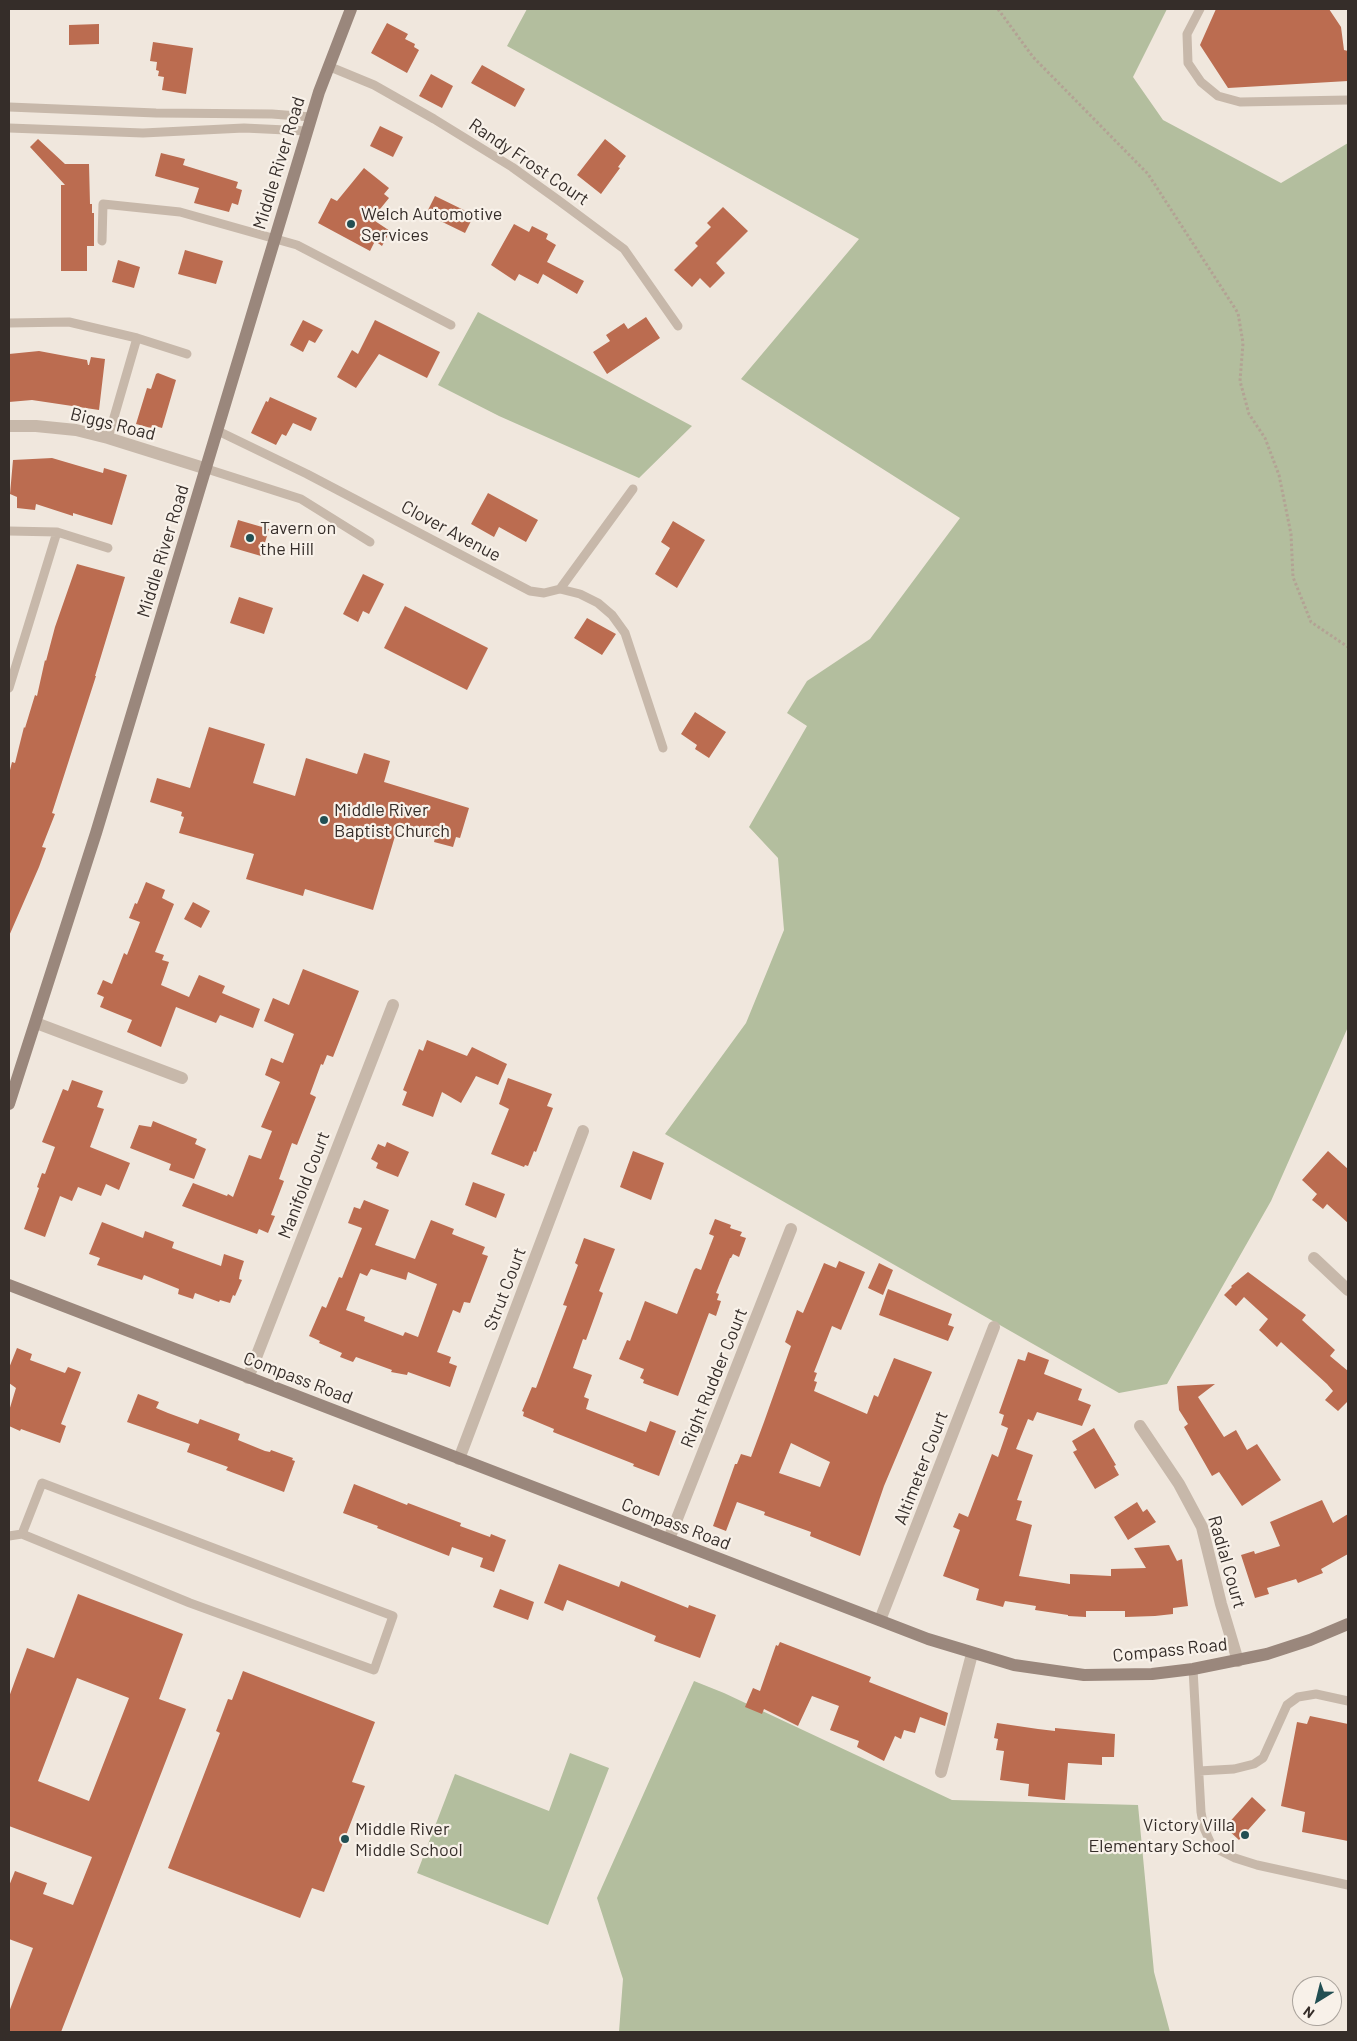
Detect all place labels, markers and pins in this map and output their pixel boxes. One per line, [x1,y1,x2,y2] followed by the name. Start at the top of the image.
[361,203,502,245] place label: Welch Automotive Services
[345,218,357,230] marker: Welch Automotive Services
[260,517,336,560] place label: Tavern on the Hill
[244,532,256,544] marker: Tavern on the Hill
[334,799,450,842] place label: Middle River Baptist Church
[318,814,330,826] marker: Middle River Baptist Church
[1088,1814,1235,1856] place label: Victory Villa Elementary School
[355,1818,463,1860] place label: Middle River Middle School
[1239,1829,1251,1841] marker: Victory Villa Elementary School
[339,1833,351,1845] marker: Middle River Middle School

